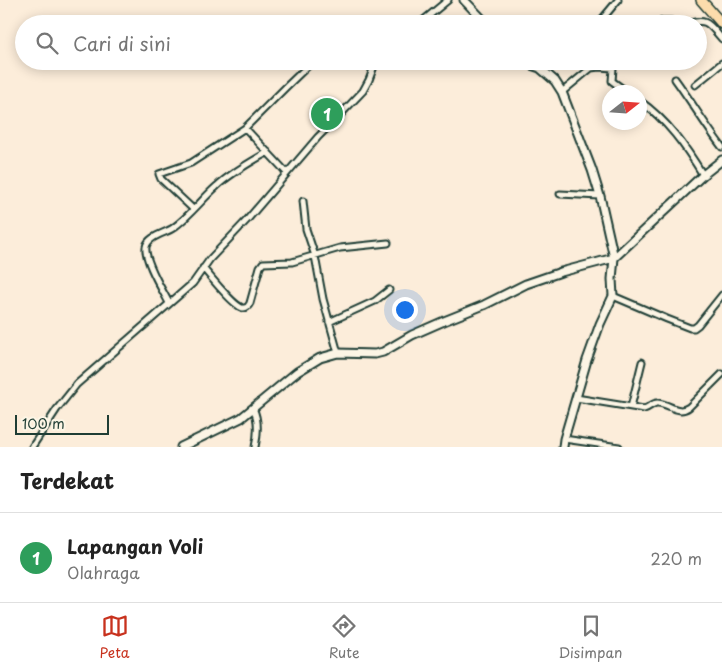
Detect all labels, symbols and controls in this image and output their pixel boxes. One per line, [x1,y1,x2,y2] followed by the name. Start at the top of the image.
[15,15,707,70] search box
[33,29,61,57] icon: search
[73,29,171,57] text: Cari di sini
[602,85,647,130] north arrow
[311,95,343,133] pin: 1
[392,297,418,323] your location
[15,412,109,435] scale bar
[22,413,65,434] text: 100 m
[20,464,114,496] text: Terdekat
[67,532,203,560] text: Lapangan Voli
[32,546,40,570] text: 1
[651,546,702,570] text: 220 m
[67,560,140,584] text: Olahraga
[100,612,130,663] tab: Peta
[329,612,360,663] tab: Rute
[559,612,622,663] tab: Disimpan

